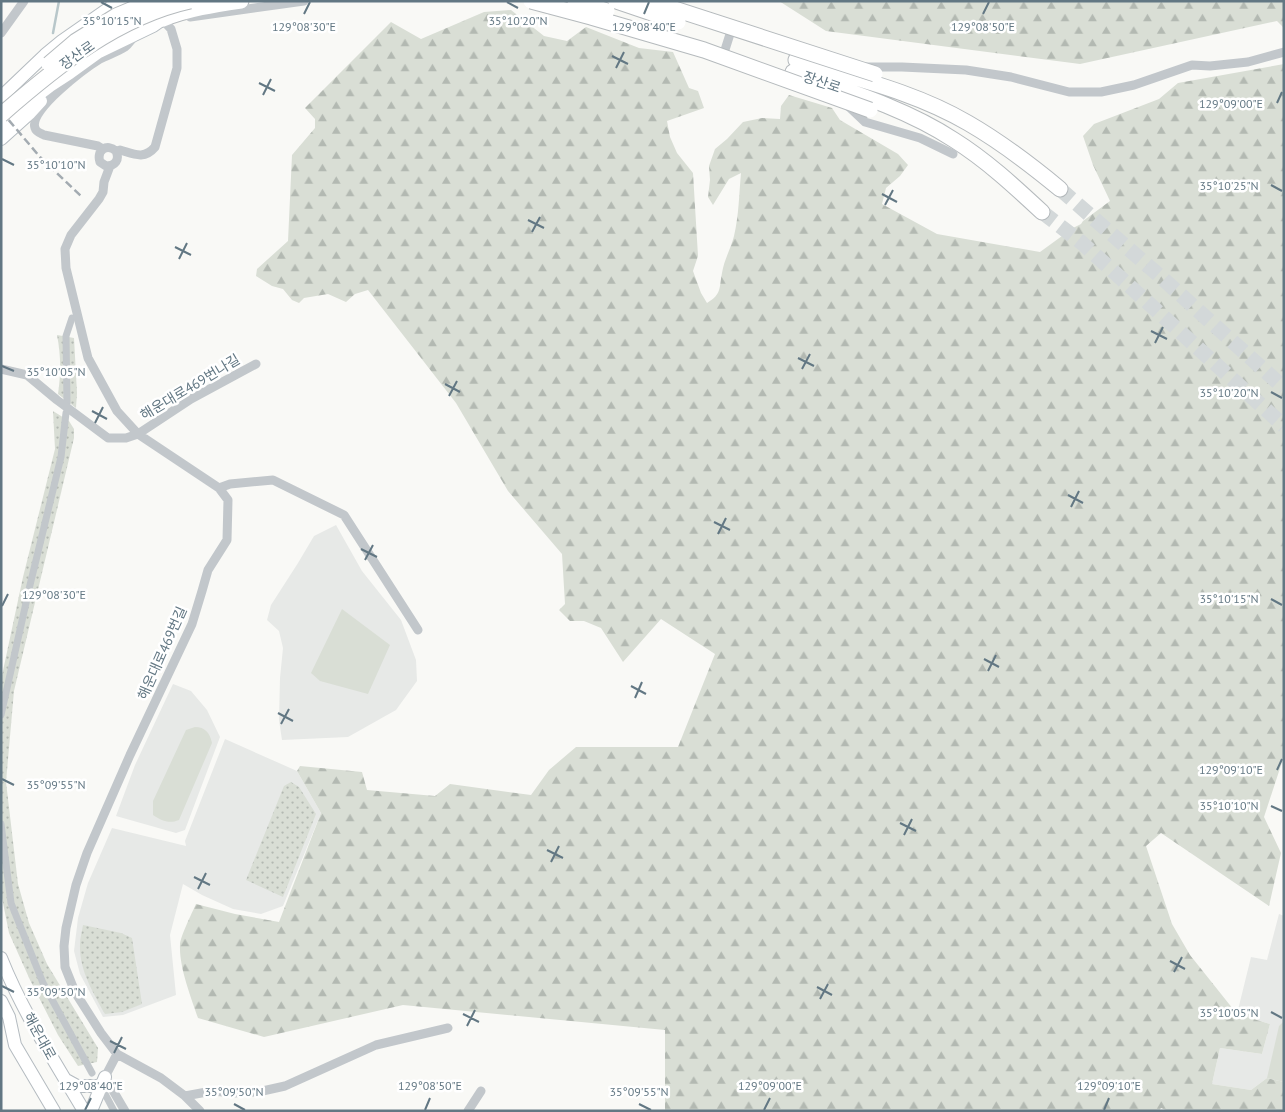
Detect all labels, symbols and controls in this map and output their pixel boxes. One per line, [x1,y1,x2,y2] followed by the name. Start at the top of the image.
[82,13,142,28] text: 35°10'15"N
[488,13,548,28] text: 35°10'20"N
[272,19,336,34] text: 129°08'30"E
[612,19,676,34] text: 129°08'40"E
[951,19,1015,34] text: 129°08'50"E
[56,36,98,73] street label: 장산로
[801,67,843,97] street label: 장산로
[1199,96,1263,111] text: 129°09'00"E
[26,157,86,172] text: 35°10'10"N
[1199,178,1259,193] text: 35°10'25"N
[137,350,243,424] street label: 해운대로469번나길
[26,364,86,379] text: 35°10'05"N
[1199,385,1259,400] text: 35°10'20"N
[22,587,86,602] text: 129°08'30"E
[1199,591,1259,606] text: 35°10'15"N
[133,604,191,702] street label: 해운대로469번길
[1199,762,1263,777] text: 129°09'10"E
[26,777,86,792] text: 35°09'55"N
[1199,798,1259,813] text: 35°10'10"N
[26,984,86,999] text: 35°09'50"N
[1199,1005,1259,1020] text: 35°10'05"N
[20,1009,60,1063] street label: 해운대로
[59,1078,123,1093] text: 129°08'40"E
[398,1078,462,1093] text: 129°08'50"E
[738,1078,802,1093] text: 129°09'00"E
[1077,1078,1141,1093] text: 129°09'10"E
[204,1084,264,1099] text: 35°09'50"N
[609,1084,669,1099] text: 35°09'55"N

